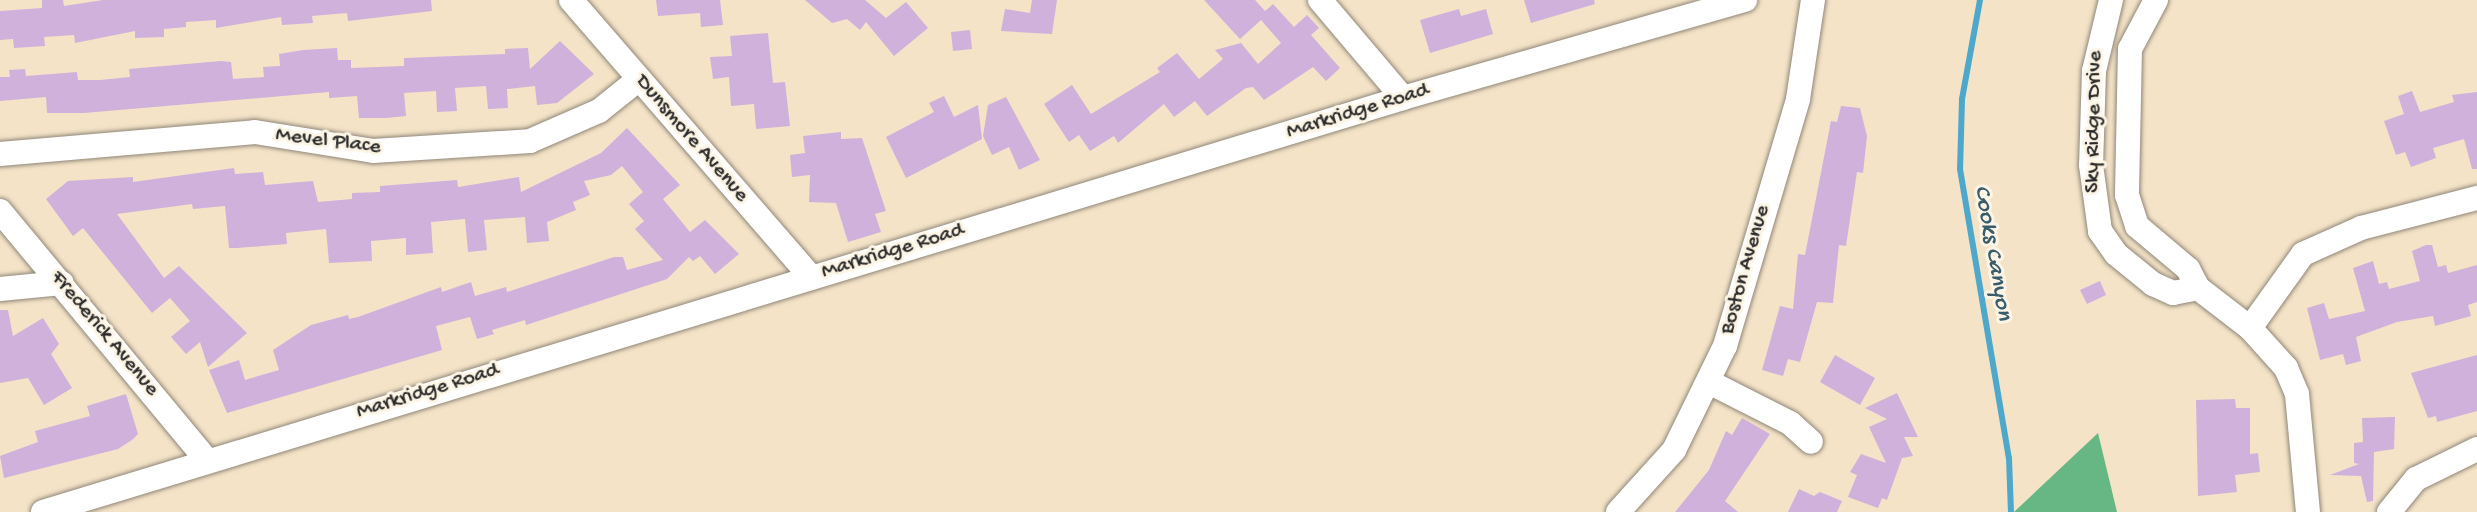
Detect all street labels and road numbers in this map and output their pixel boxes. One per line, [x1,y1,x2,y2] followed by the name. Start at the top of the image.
[2081,51,2109,193] street label: Sky Ridge Drive
[628,70,754,208] street label: Dunsmore Avenue
[1284,78,1432,146] street label: Markridge Road
[274,122,382,162] street label: Mevel Place
[1715,202,1777,338] street label: Boston Avenue
[819,218,967,286] street label: Markridge Road
[44,266,164,402] street label: Frederick Avenue
[354,358,502,426] street label: Markridge Road

